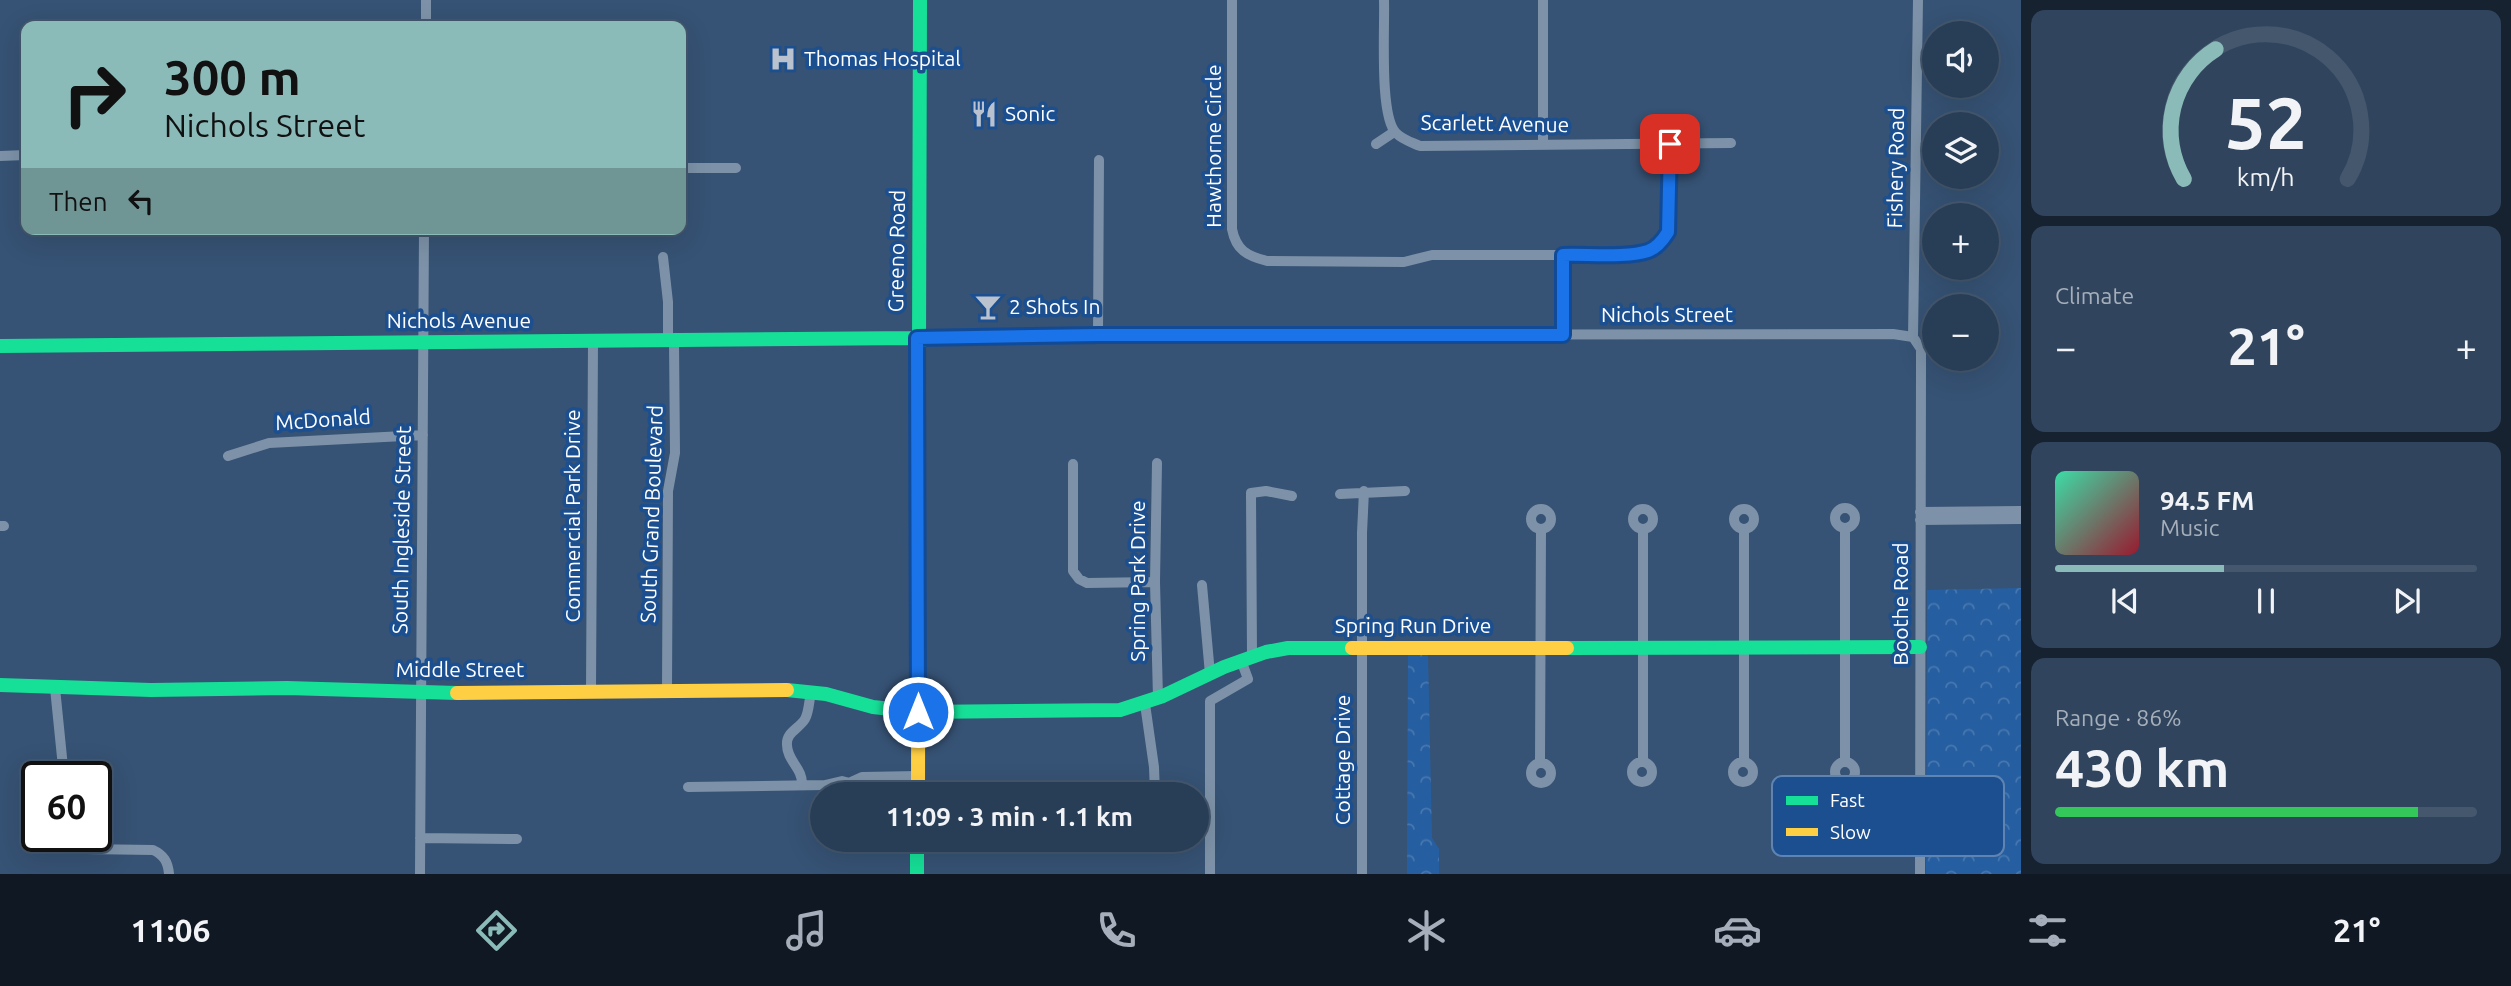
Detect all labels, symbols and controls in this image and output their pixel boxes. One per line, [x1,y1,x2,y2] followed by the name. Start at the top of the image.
[1922,21,1999,371] map controls
[1922,21,1999,98] button: sound
[768,44,798,74] hospital icon: Thomas Hospital
[804,46,961,70] place label: Thomas Hospital
[49,49,140,140] icon: right
[164,49,301,104] text: 300 m
[1201,64,1225,228] street label: Hawthorne Circle
[2225,81,2307,163] text: 52
[969,99,999,129] restaurant icon: Sonic
[1005,101,1055,125] place label: Sonic
[164,107,365,143] text: Nichols Street
[1882,107,1908,228] street label: Fishery Road
[1421,110,1570,136] street label: Scarlett Avenue
[1922,112,1999,189] button: layers
[1640,114,1700,174] pin
[1651,125,1689,163] icon: arrive
[2237,163,2295,191] text: km/h
[122,182,160,220] icon: left
[49,187,108,216] text: Then
[883,190,909,312] street label: Greeno Road
[1922,203,1999,280] button: +
[2055,283,2134,308] text: Climate
[973,292,1003,322] bar icon: 2 Shots In
[1009,294,1100,318] place label: 2 Shots In
[1922,294,1999,371] button: −
[1601,302,1733,326] street label: Nichols Street
[387,308,531,332] street label: Nichols Avenue
[2227,317,2305,375] text: 21°
[2055,326,2076,368] text: −
[2456,326,2477,368] text: +
[274,404,372,434] street label: McDonald
[635,405,667,623] street label: South Grand Boulevard
[560,409,584,623] street label: Commercial Park Drive
[387,426,415,634] street label: South Ingleside Street
[2160,486,2254,515] text: 94.5 FM
[1125,500,1149,662] street label: Spring Park Drive
[2160,515,2219,540] text: Music
[1888,543,1912,665] street label: Boothe Road
[2106,582,2144,620] icon: previous
[2247,582,2285,620] icon: pause
[2388,582,2426,620] icon: next
[1335,613,1491,637] street label: Spring Run Drive
[396,657,524,681] street label: Middle Street
[881,675,955,749] position arrow
[1330,695,1354,825] street label: Cottage Drive
[2055,705,2182,730] text: Range · 86%
[2055,739,2229,797] text: 430 km
[21,761,112,852] speed limit sign: 60
[1772,776,2004,856] legend
[1830,789,1865,811] text: Fast
[886,802,1133,831] text: 11:09 · 3 min · 1.1 km
[1830,821,1871,843] text: Slow
[472,906,521,955] icon: directions
[782,906,831,955] icon: music
[1092,906,1141,955] icon: phone
[1402,906,1451,955] icon: climate
[1713,906,1762,955] icon: car
[2023,906,2072,955] icon: filters
[131,912,211,948] text: 11:06
[2333,912,2380,948] text: 21°

